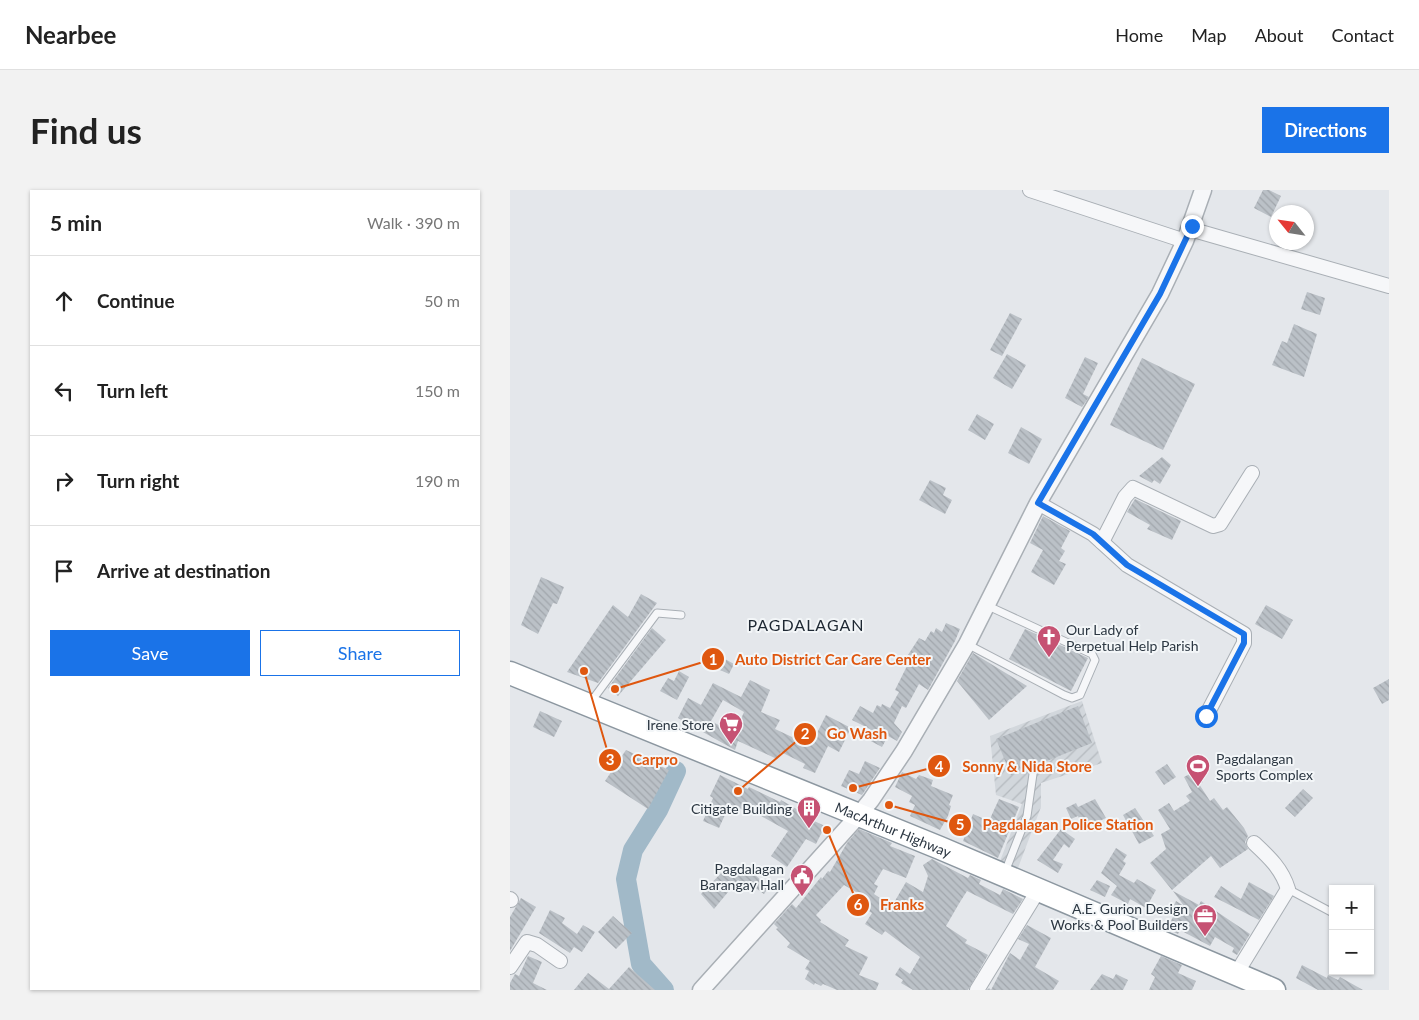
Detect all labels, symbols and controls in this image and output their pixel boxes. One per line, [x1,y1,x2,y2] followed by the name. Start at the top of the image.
[25,20,116,49] text: Nearbee
[1115,24,1163,46] text: Home
[1191,24,1227,46] text: Map
[1255,24,1304,46] text: About
[1332,24,1394,46] text: Contact
[1262,107,1389,153] button: Directions
[30,109,142,151] text: Find us
[1269,205,1314,250] north arrow
[50,210,102,235] text: 5 min
[367,213,460,232] text: Walk · 390 m
[1181,215,1204,238] route end
[50,287,78,315] icon: ahead
[97,289,175,312] text: Continue
[424,291,460,310] text: 50 m
[50,377,78,405] icon: left
[97,379,168,402] text: Turn left
[415,381,460,400] text: 150 m
[50,467,78,495] icon: right
[97,469,179,492] text: Turn right
[415,471,460,490] text: 190 m
[50,557,78,585] icon: arrive
[97,559,270,582] text: Arrive at destination
[747,615,865,634] district label: PAGDALAGAN
[1066,621,1198,654] place label: Our Lady of Perpetual Help Parish
[1036,624,1062,658] church icon: Our Lady of Perpetual Help Parish
[50,630,250,676] button: Save
[260,630,460,676] button: Share
[700,644,941,674] callout: Auto District Car Care Center
[709,650,717,668] text: 1
[734,650,931,668] text: Auto District Car Care Center
[1195,705,1218,728] route start
[718,711,744,745] supermarket icon: Irene Store
[647,716,714,733] place label: Irene Store
[792,719,898,749] callout: Go Wash
[801,724,810,742] text: 2
[827,724,887,742] text: Go Wash
[598,745,688,775] callout: Carpro
[606,750,614,768] text: 3
[632,750,678,768] text: Carpro
[1216,750,1313,783] place label: Pagdalangan Sports Complex
[927,751,1102,781] callout: Sonny & Nida Store
[1185,753,1211,787] sports icon: Pagdalangan Sports Complex
[935,757,944,775] text: 4
[962,757,1092,775] text: Sonny & Nida Store
[796,795,822,829] building icon: Citigate Building
[833,798,955,861] street label: MacArthur Highway
[691,800,792,817] place label: Citigate Building
[947,810,1163,840] callout: Pagdalagan Police Station
[956,815,964,833] text: 5
[982,815,1154,833] text: Pagdalagan Police Station
[700,860,784,893] place label: Pagdalagan Barangay Hall
[789,863,815,897] public building icon: Pagdalagan Barangay Hall
[1329,885,1374,975] map controls
[1329,885,1374,930] button: +
[845,890,934,920] callout: Franks
[854,895,863,913] text: 6
[880,895,924,913] text: Franks
[1050,900,1188,933] place label: A.E. Gurion Design Works & Pool Builders
[1192,903,1218,937] office icon: A.E. Gurion Design Works & Pool Builders
[1329,930,1374,975] button: −

